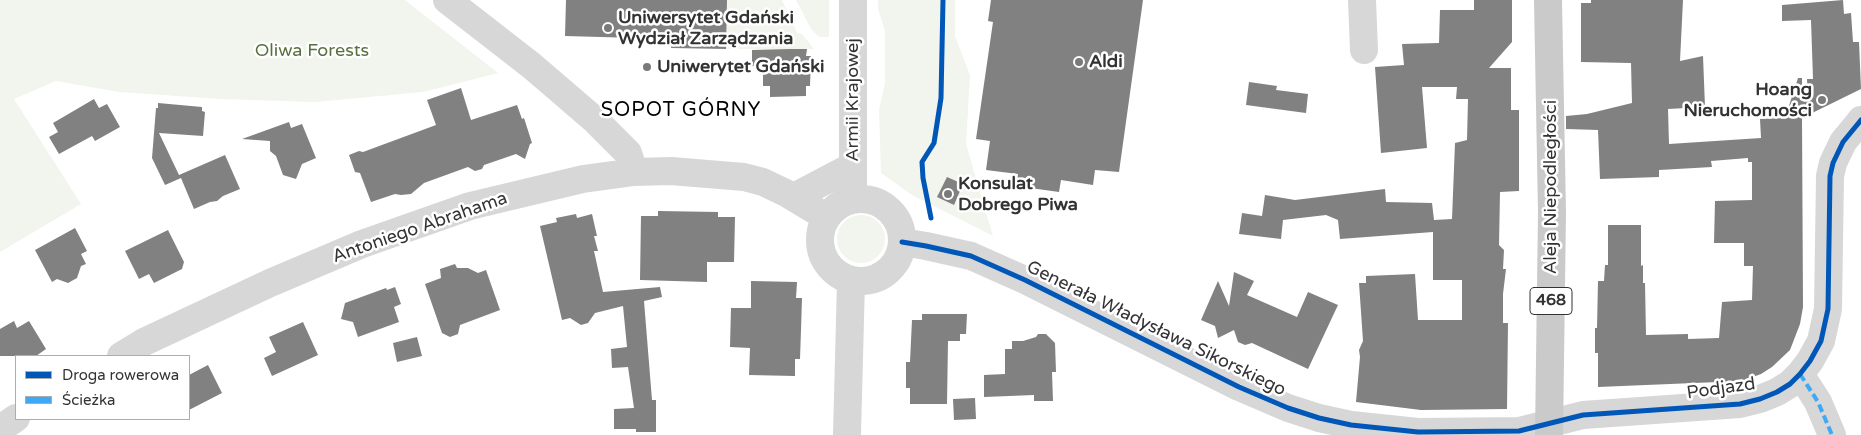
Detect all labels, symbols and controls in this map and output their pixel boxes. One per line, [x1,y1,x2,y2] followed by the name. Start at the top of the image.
[618,7,794,50] place label: Uniwersytet Gdański Wydział Zarządzania
[602,22,614,34] marker: Uniwersytet Gdański Wydział Zarządzania
[842,38,864,162] street label: Armii Krajowej
[255,40,369,62] park label: Oliwa Forests
[1089,51,1123,73] place label: Aldi
[657,56,825,78] place label: Uniwerytet Gdański
[1073,56,1085,68] marker: Aldi
[641,61,653,73] marker: Uniwerytet Gdański
[1684,79,1812,122] place label: Hoang Nieruchomości
[1816,94,1828,106] marker: Hoang Nieruchomości
[599,99,763,123] district label: SOPOT GÓRNY
[1540,100,1562,274] street label: Aleja Niepodległości
[958,173,1078,215] place label: Konsulat Dobrego Piwa
[330,188,510,268] street label: Antoniego Abrahama
[942,188,954,200] marker: Konsulat Dobrego Piwa
[1023,257,1289,401] street label: Generała Władysława Sikorskiego
[1530,288,1572,314] road number: 468
[15,355,190,420] legend
[62,366,179,384] text: Droga rowerowa
[1685,373,1757,405] street label: Podjazd
[62,391,115,409] text: Ścieżka

